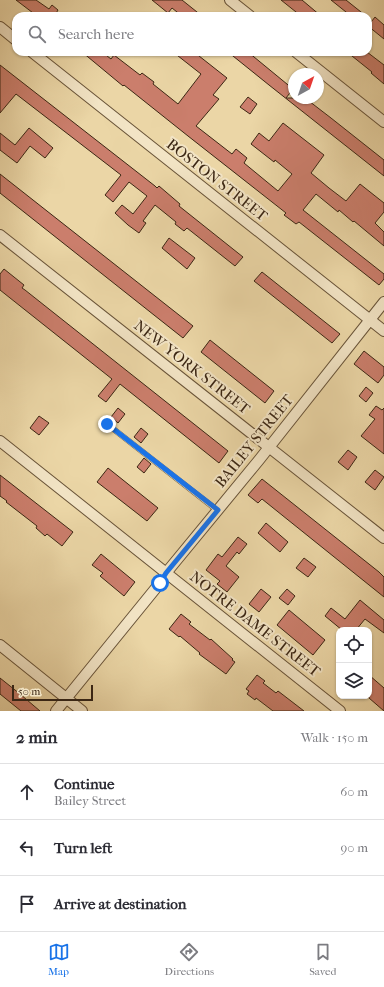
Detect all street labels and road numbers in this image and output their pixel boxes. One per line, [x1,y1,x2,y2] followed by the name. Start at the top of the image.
[163,135,272,225] street label: BOSTON STREET
[130,316,254,418] street label: NEW YORK STREET
[211,390,297,491] street label: BAILEY STREET
[186,568,324,681] street label: NOTRE DAME STREET

